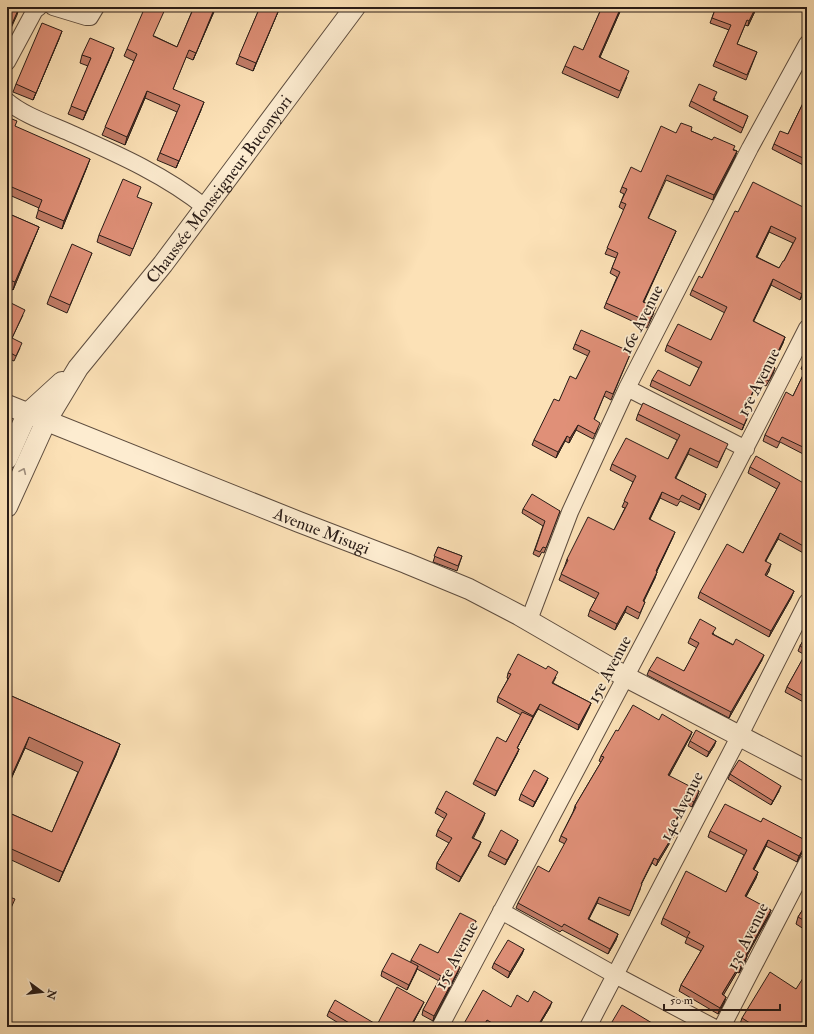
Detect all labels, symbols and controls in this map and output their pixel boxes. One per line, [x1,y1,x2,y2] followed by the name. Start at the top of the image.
[142,91,297,288] street label: Chaussée Monseigneur Buconyori
[615,281,668,357] street label: 16e Avenue
[732,345,784,420] street label: 15e Avenue
[18,468,26,476] one-way arrow
[270,503,373,559] street label: Avenue Misugi
[583,632,636,707] street label: 15e Avenue
[655,768,708,844] street label: 14e Avenue
[722,899,773,973] street label: 13e Avenue
[430,918,483,993] street label: 15e Avenue
[22,972,62,1012] north arrow
[664,986,780,1012] scale bar
[43,987,59,1002] text: N
[670,993,694,1008] text: 50 m

